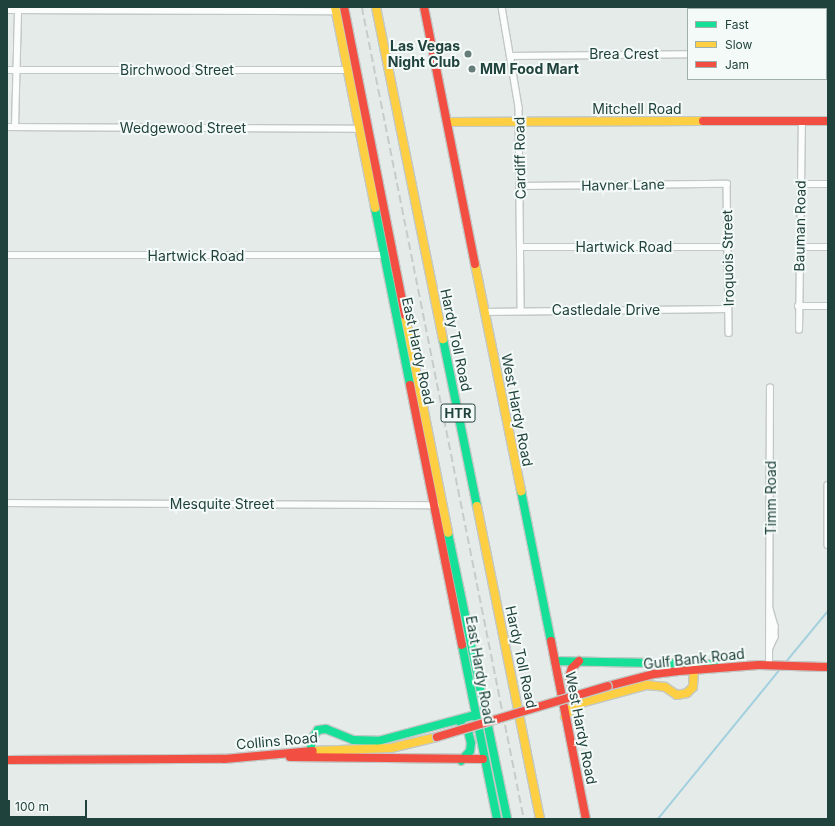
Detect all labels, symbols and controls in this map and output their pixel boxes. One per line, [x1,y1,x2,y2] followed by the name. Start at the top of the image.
[687,8,827,80] legend
[725,17,749,32] text: Fast
[725,37,752,52] text: Slow
[388,38,460,70] place label: Las Vegas Night Club
[589,46,659,62] street label: Brea Crest
[463,49,473,59] marker: Las Vegas Night Club
[725,57,749,72] text: Jam
[480,61,579,77] place label: MM Food Mart
[120,62,234,78] street label: Birchwood Street
[467,64,477,74] marker: MM Food Mart
[592,101,682,117] street label: Mitchell Road
[511,117,529,199] street label: Cardiff Road
[120,120,246,136] street label: Wedgewood Street
[581,176,665,194] street label: Havner Lane
[791,180,809,272] street label: Bauman Road
[719,210,737,306] street label: Iroquois Street
[576,239,672,255] street label: Hartwick Road
[148,248,244,264] street label: Hartwick Road
[437,287,475,393] street label: Hardy Toll Road
[398,296,438,406] street label: East Hardy Road
[552,302,660,318] street label: Castledale Drive
[498,352,536,468] street label: West Hardy Road
[440,402,476,424] road number: HTR
[763,461,779,535] street label: Timm Road
[170,496,274,512] street label: Mesquite Street
[502,604,540,710] street label: Hardy Toll Road
[462,615,498,725] street label: East Hardy Road
[642,645,746,673] street label: Gulf Bank Road
[562,670,600,786] street label: West Hardy Road
[235,729,319,753] street label: Collins Road
[10,792,89,818] scale bar
[15,799,49,814] text: 100 m

